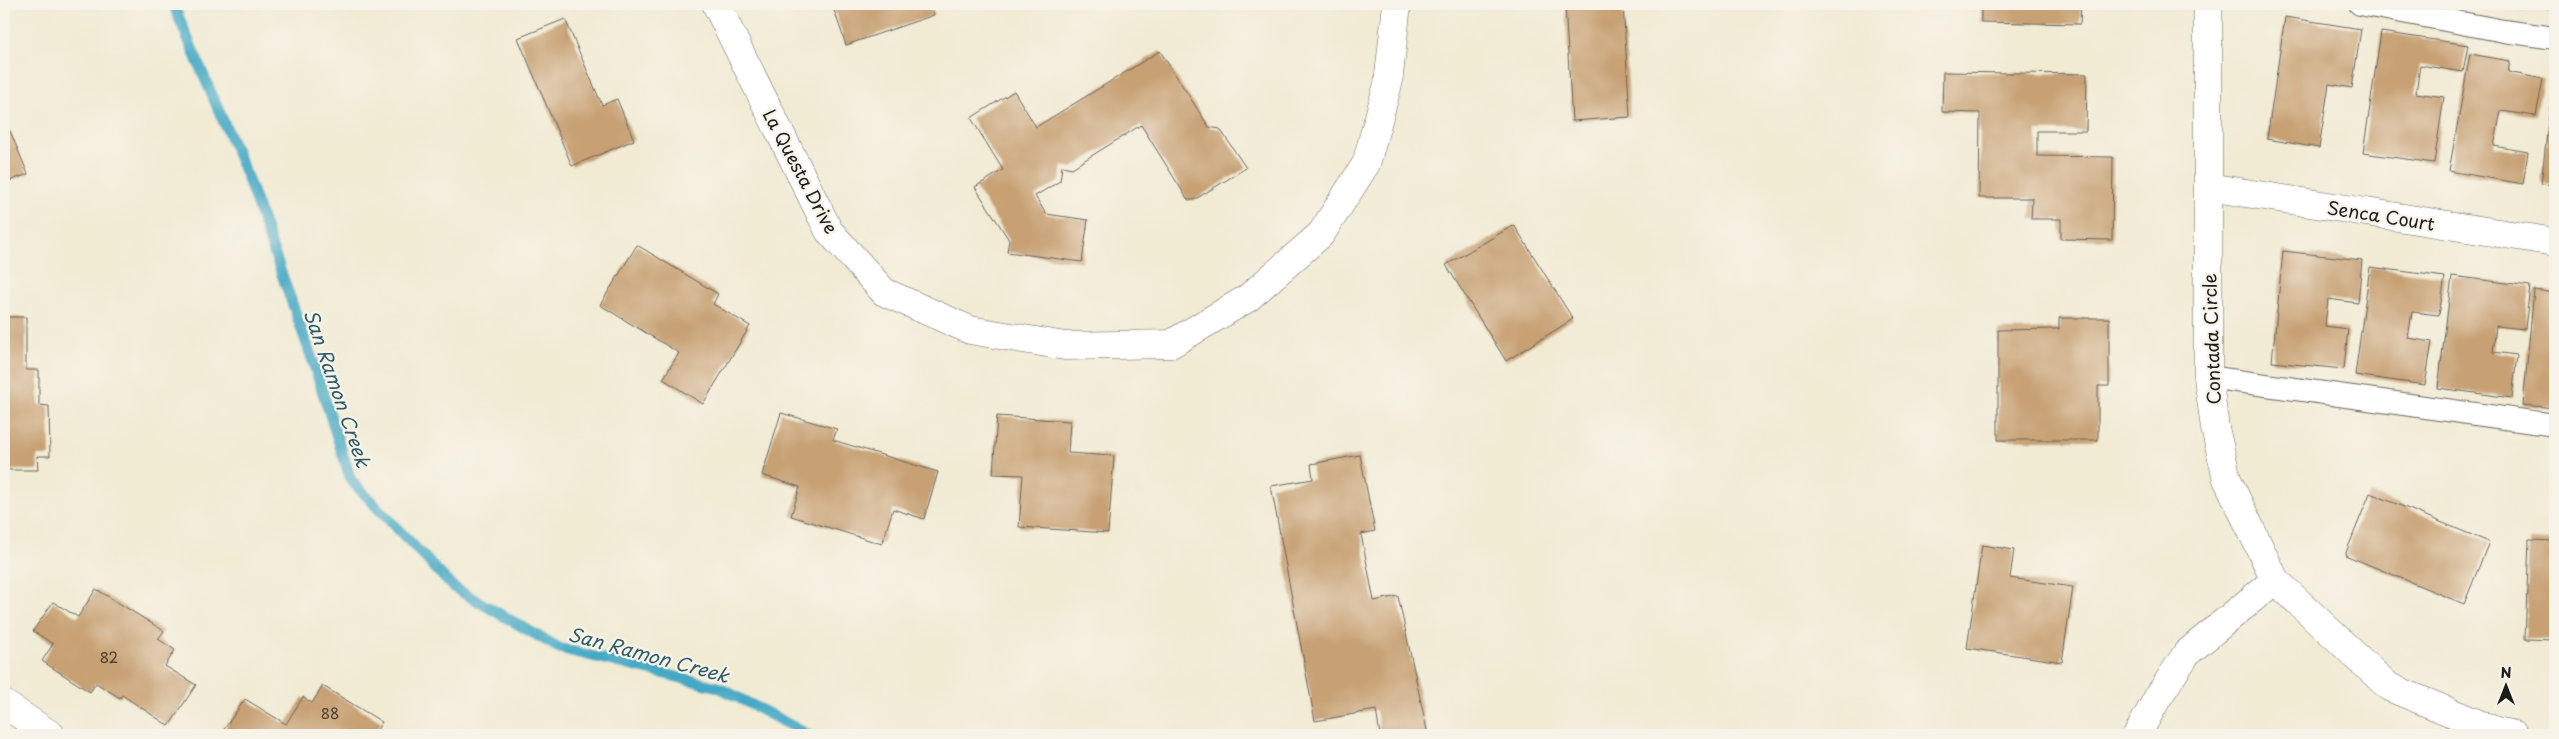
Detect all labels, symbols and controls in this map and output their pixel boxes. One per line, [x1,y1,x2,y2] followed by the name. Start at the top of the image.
[757,104,845,238] street label: La Questa Drive
[2325,193,2437,237] street label: Senca Court
[2195,273,2227,405] street label: Contada Circle
[298,305,379,472] water label: San Ramon Creek
[566,619,734,689] water label: San Ramon Creek
[100,645,118,668] house number: 82
[2482,662,2532,712] north arrow
[2500,662,2512,683] text: N
[321,701,339,724] house number: 88

